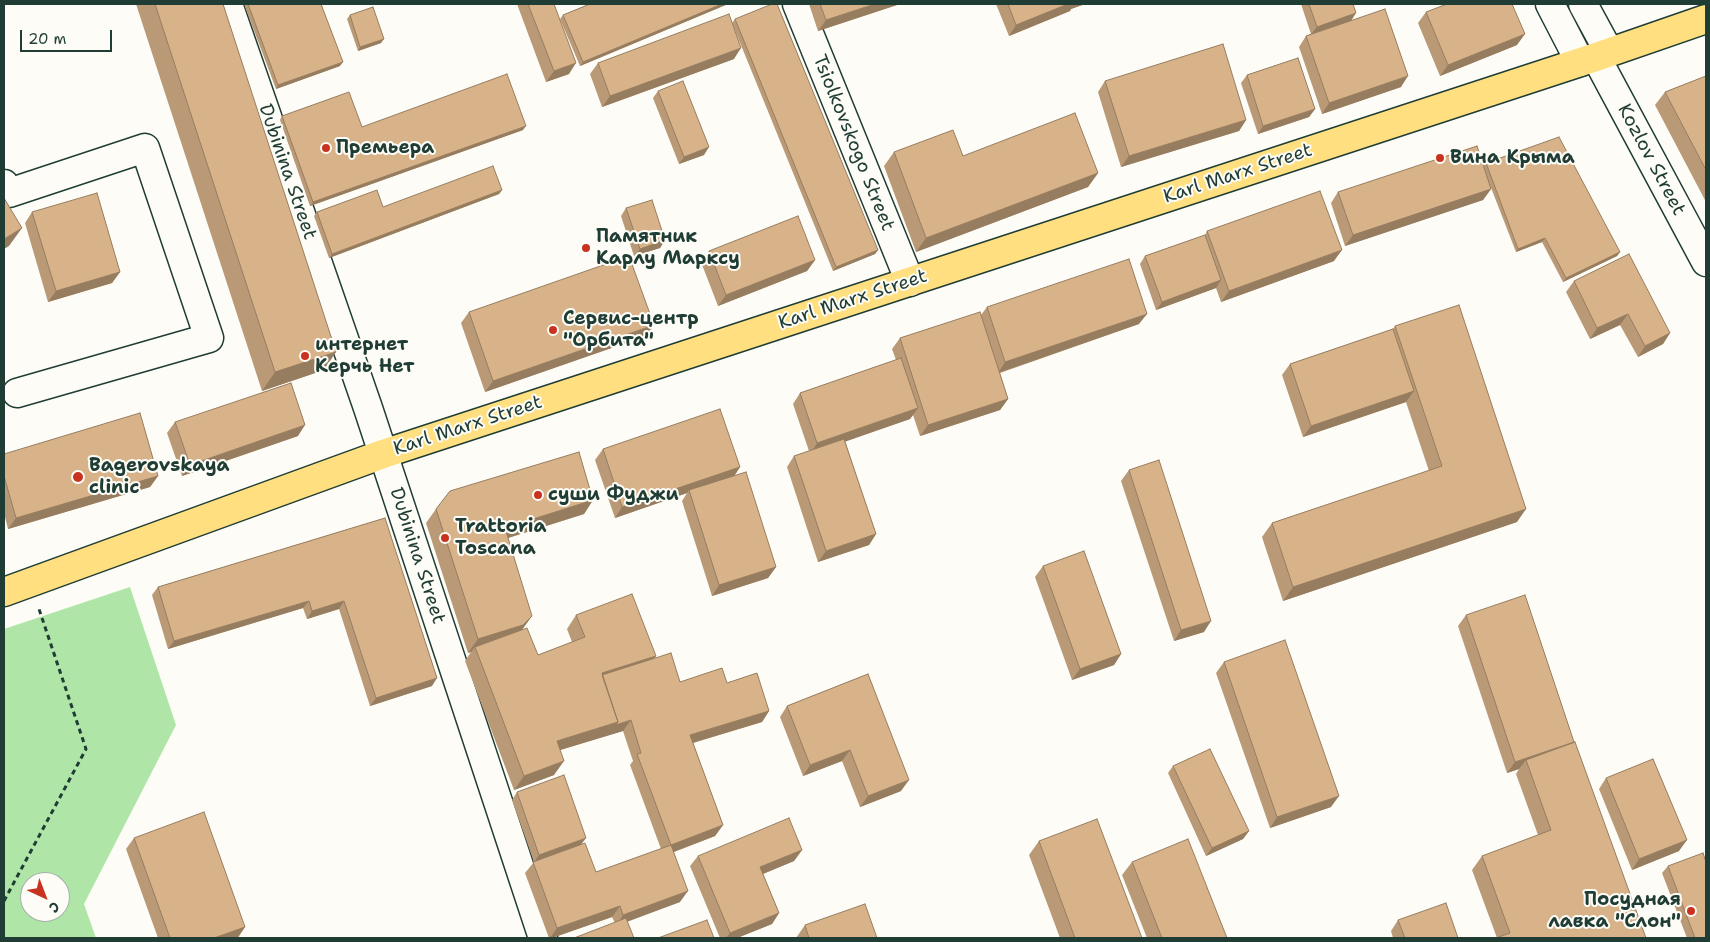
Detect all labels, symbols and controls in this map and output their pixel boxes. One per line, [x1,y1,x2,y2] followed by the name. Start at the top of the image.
[22,20,115,52] scale bar
[28,29,67,49] text: 20 m
[807,52,899,234] street label: Tsiolkovskogo Street
[1612,100,1690,220] street label: Kozlov Street
[253,101,321,243] street label: Dubinina Street
[336,137,434,159] place label: Премьера
[1161,139,1315,209] street label: Karl Marx Street
[320,142,332,154] marker: Премьера
[1450,147,1575,169] place label: Вина Крыма
[1434,152,1446,164] marker: Вина Крыма
[596,226,740,270] place label: Памятник Карлу Марксу
[580,242,592,254] marker: Памятник Карлу Марксу
[776,265,930,335] street label: Karl Marx Street
[563,308,699,352] place label: Сервис-центр "Орбита"
[547,324,559,336] marker: Сервис-центр "Орбита"
[315,334,414,378] place label: интернет Керчь Нет
[299,350,311,362] marker: интернет Керчь Нет
[391,391,545,461] street label: Karl Marx Street
[89,455,229,499] place label: Bagerovskaya clinic
[71,470,85,484] marker: Bagerovskaya clinic
[548,484,679,506] place label: суши Фуджи
[384,485,450,627] street label: Dubinina Street
[532,489,544,501] marker: суши Фуджи
[455,516,547,560] place label: Trattoria Toscana
[439,532,451,544] marker: Trattoria Toscana
[20,872,70,922] north arrow
[1548,889,1681,933] place label: Посудная лавка "Слон"
[45,898,64,917] text: С
[1685,905,1697,917] marker: Посудная лавка "Слон"

